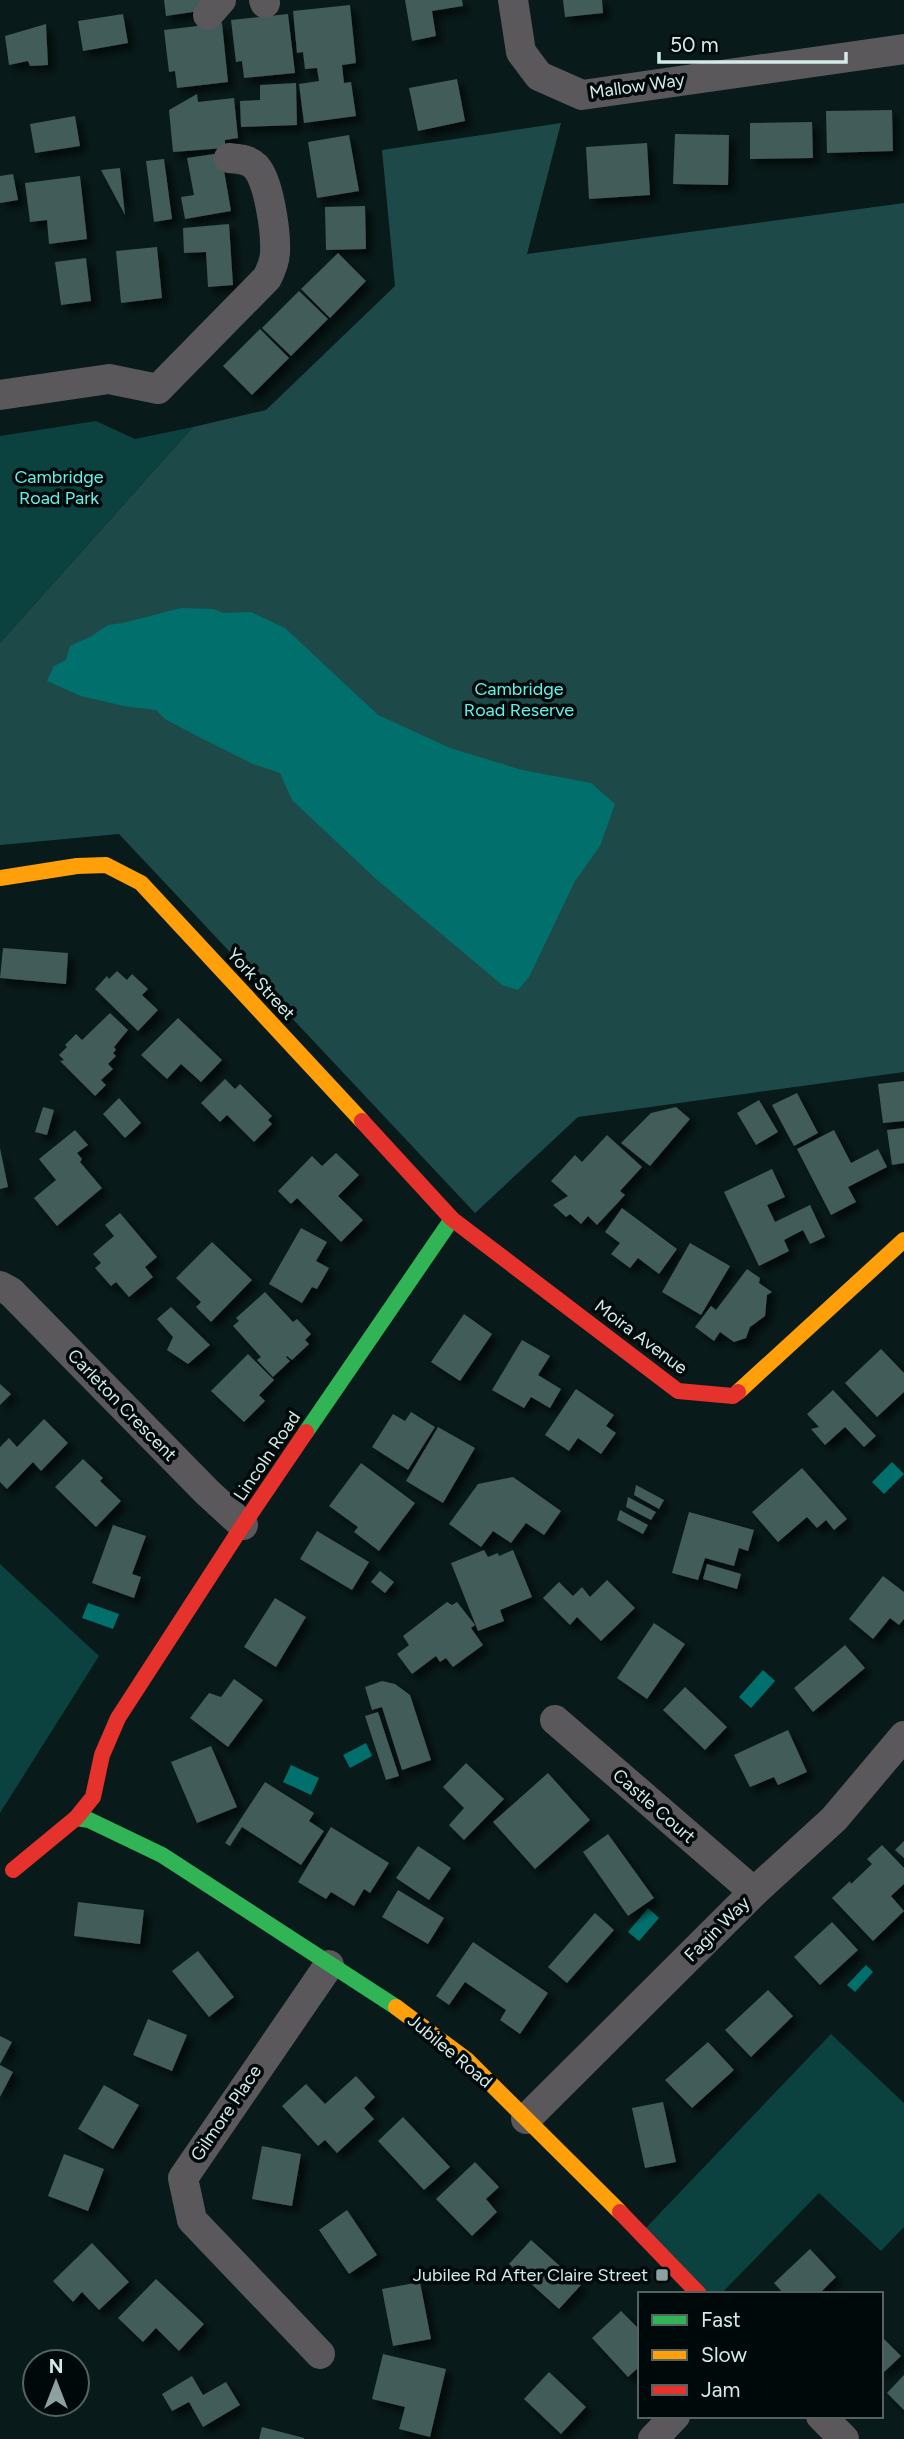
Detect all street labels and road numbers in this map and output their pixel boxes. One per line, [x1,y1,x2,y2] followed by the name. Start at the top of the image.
[588,68,687,104] street label: Mallow Way
[222,944,300,1025] street label: York Street
[590,1295,692,1379] street label: Moira Avenue
[63,1344,181,1466] street label: Carleton Crescent
[229,1407,305,1505] street label: Lincoln Road
[608,1764,700,1848] street label: Castle Court
[680,1891,755,1966] street label: Fagin Way
[403,2009,497,2093] street label: Jubilee Road
[186,2061,266,2165] street label: Gilmore Place

